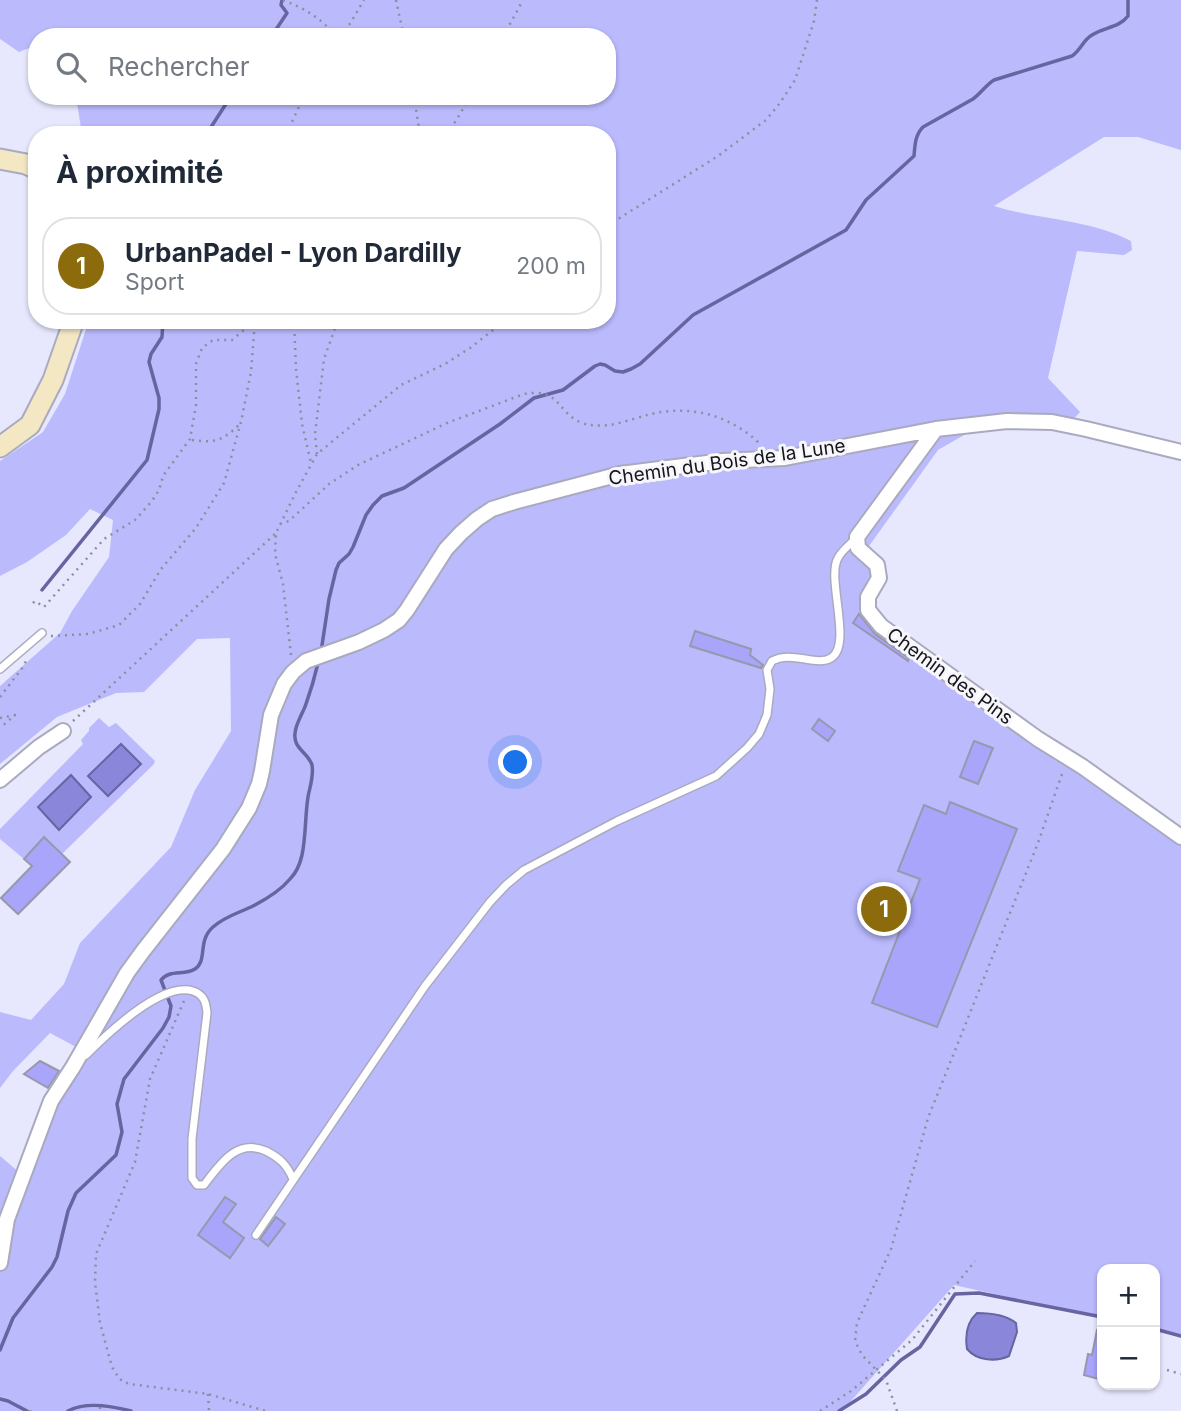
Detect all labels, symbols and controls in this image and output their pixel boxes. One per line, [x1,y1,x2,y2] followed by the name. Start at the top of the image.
[28,28,616,105] search box
[52,48,90,86] icon: search
[108,51,249,82] text: Rechercher
[56,154,223,190] text: À proximité
[125,237,462,268] text: UrbanPadel - Lyon Dardilly
[76,252,86,280] text: 1
[516,252,586,280] text: 200 m
[125,268,184,296] text: Sport
[607,434,847,490] street label: Chemin du Bois de la Lune
[883,623,1017,729] street label: Chemin des Pins
[498,745,532,779] your location
[861,883,907,935] pin: 1
[1097,1264,1160,1390] map controls
[1097,1264,1160,1327] button: +
[1097,1327,1160,1390] button: −

